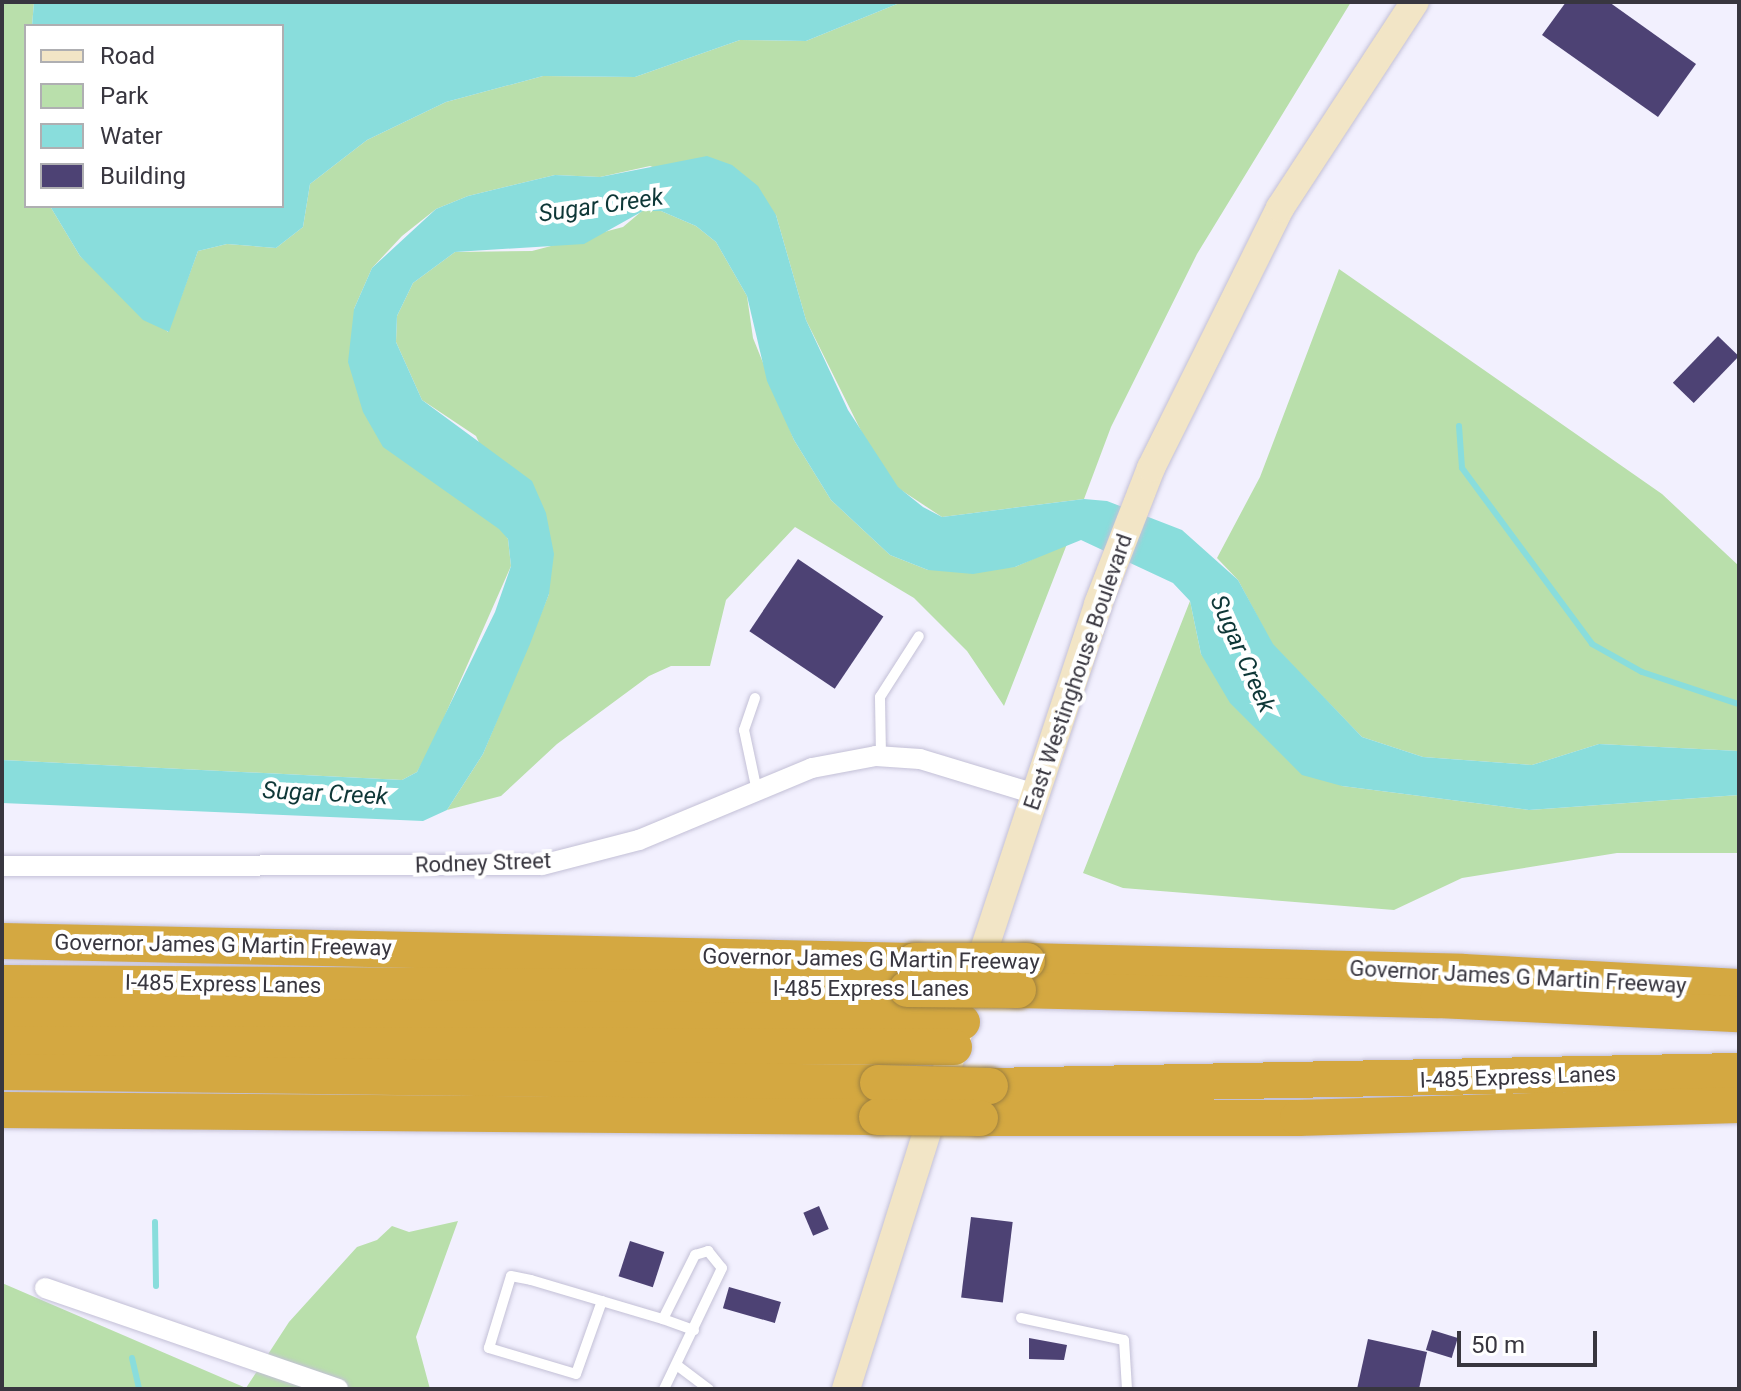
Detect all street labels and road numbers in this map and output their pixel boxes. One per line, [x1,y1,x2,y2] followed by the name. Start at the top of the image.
[1018,530,1138,814] street label: East Westinghouse Boulevard
[415,847,551,879] street label: Rodney Street
[54,929,392,961] street label: Governor James G Martin Freeway
[702,943,1040,975] street label: Governor James G Martin Freeway
[1349,955,1687,999] street label: Governor James G Martin Freeway
[125,969,321,999] street label: I-485 Express Lanes
[773,976,969,1002] street label: I-485 Express Lanes
[1419,1060,1617,1094] street label: I-485 Express Lanes

